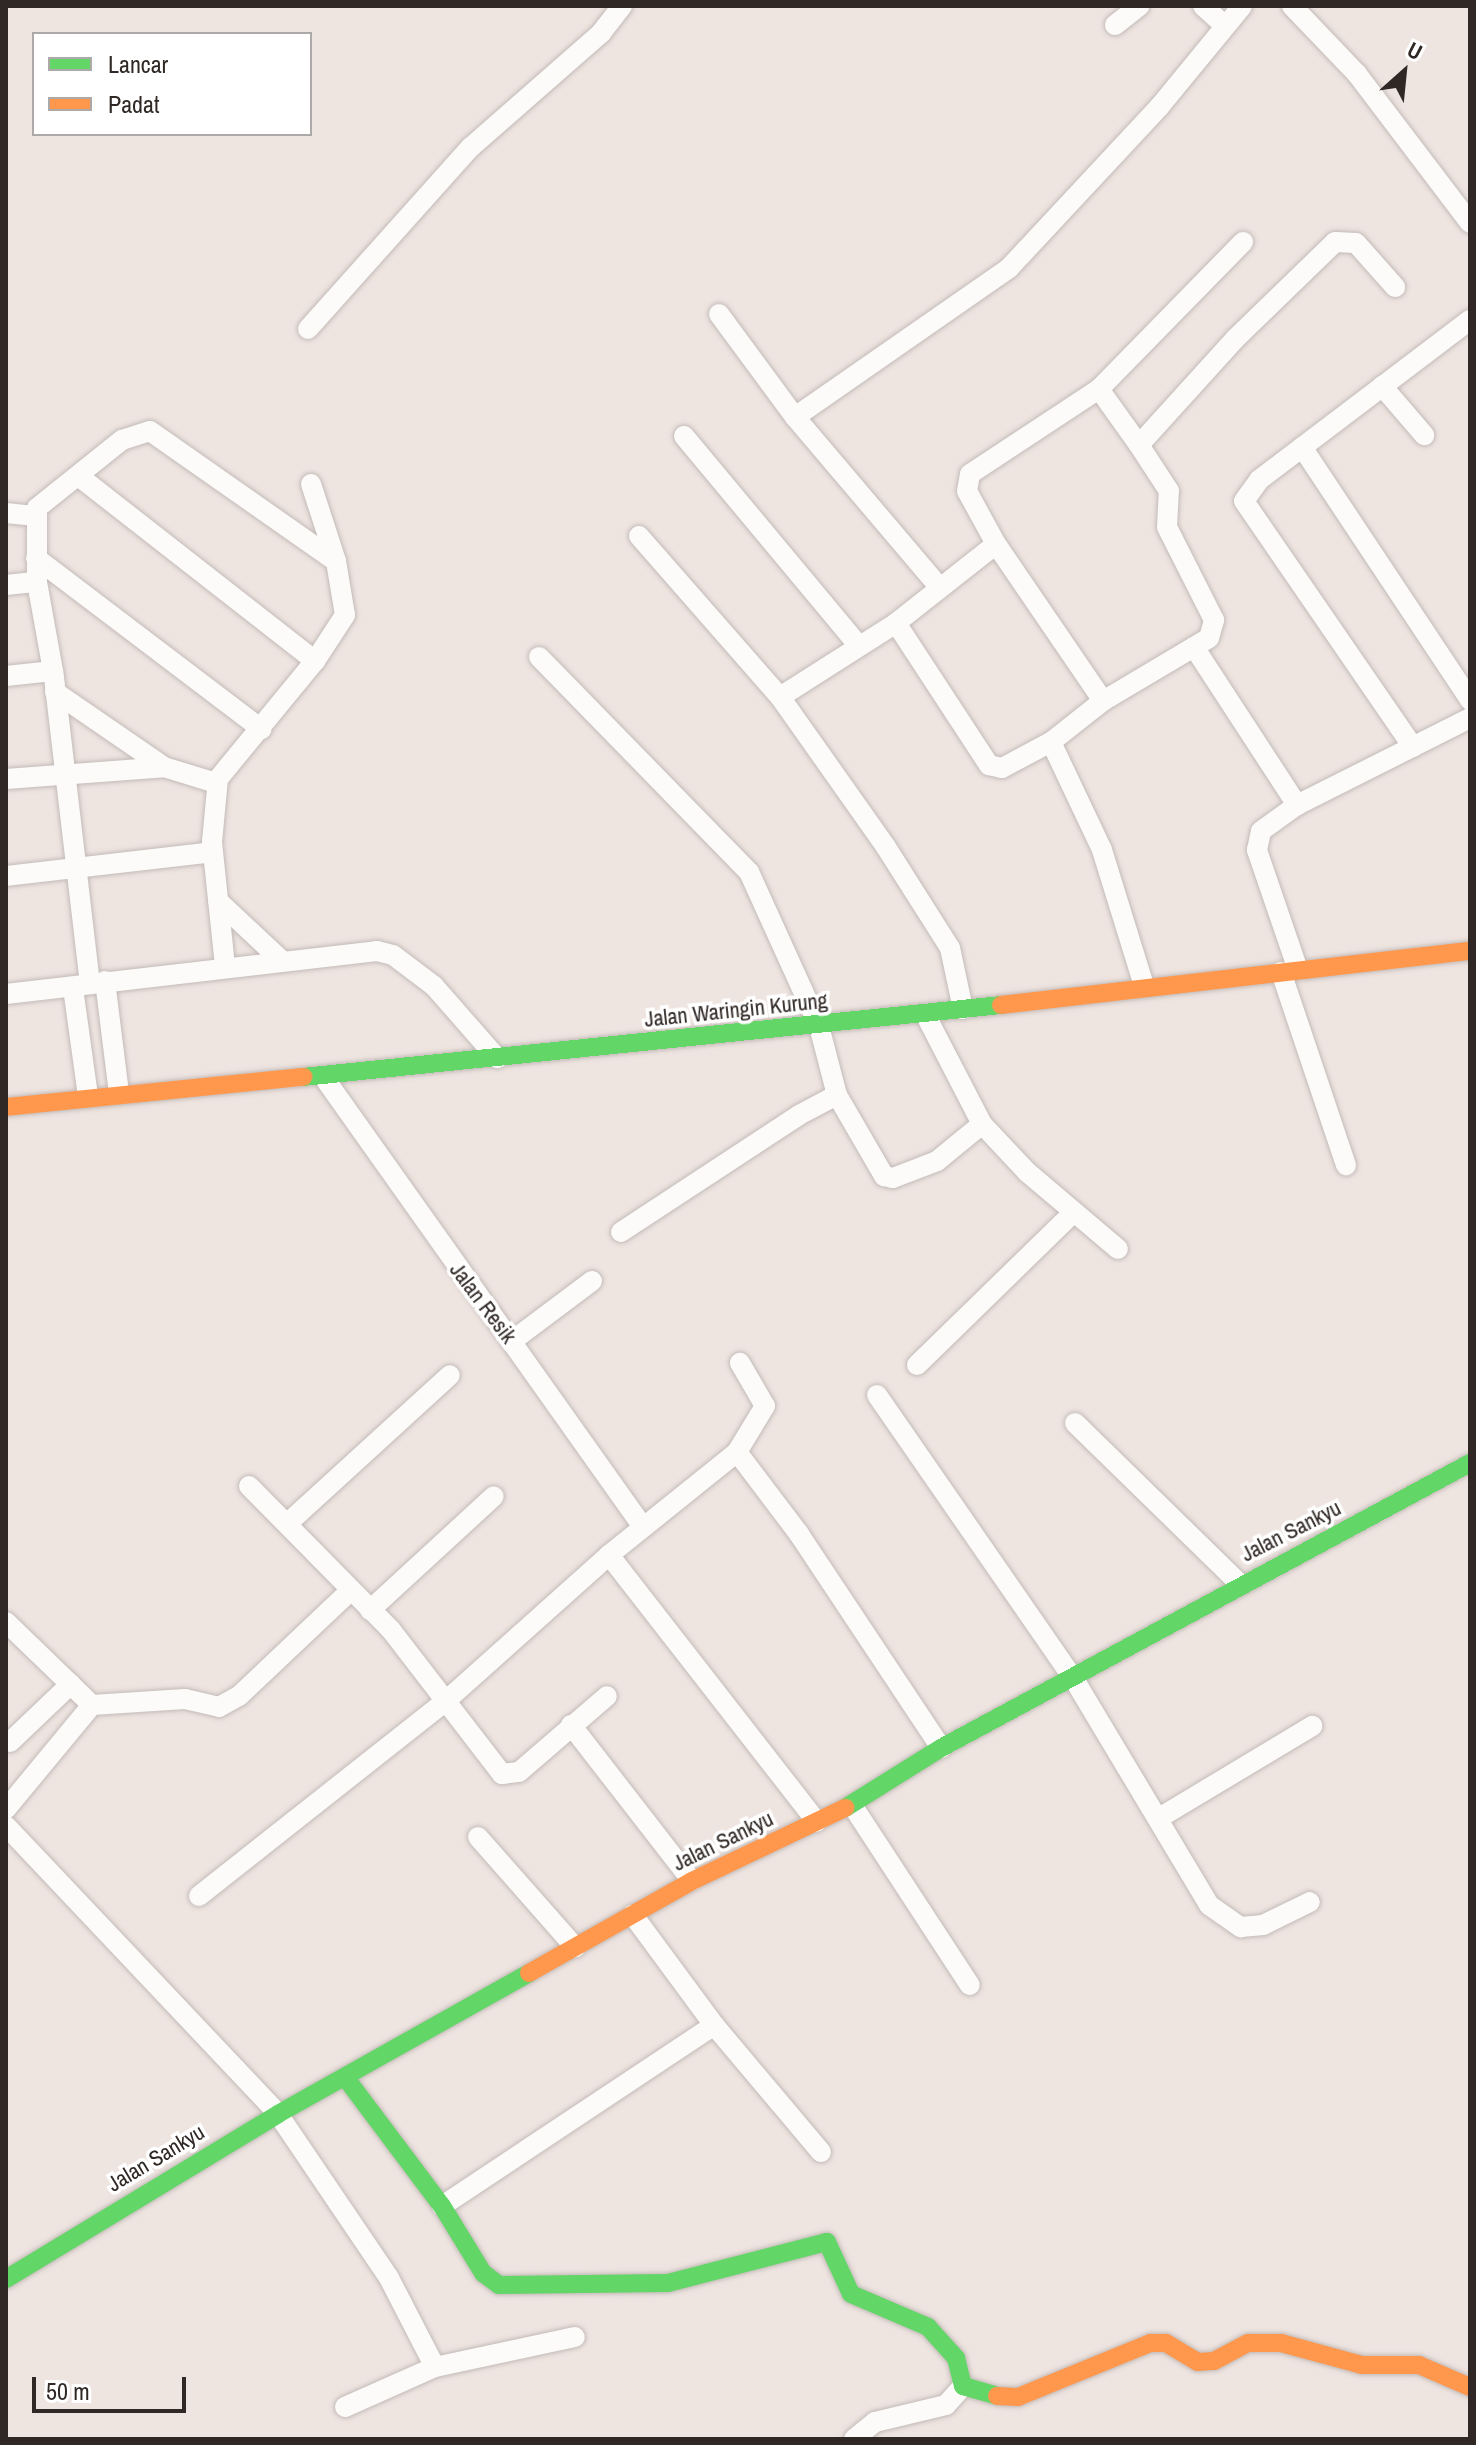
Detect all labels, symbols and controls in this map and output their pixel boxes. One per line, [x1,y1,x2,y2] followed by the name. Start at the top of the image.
[32,32,312,136] legend
[1364,32,1444,112] north arrow
[1402,34,1428,67] text: U
[108,48,168,80] text: Lancar
[108,88,159,120] text: Padat
[643,987,829,1033] street label: Jalan Waringin Kurung
[444,1257,522,1349] street label: Jalan Resik
[1237,1495,1345,1567] street label: Jalan Sankyu
[669,1805,777,1877] street label: Jalan Sankyu
[103,2119,209,2197] street label: Jalan Sankyu
[36,2361,190,2411] scale bar
[46,2375,90,2407] text: 50 m

